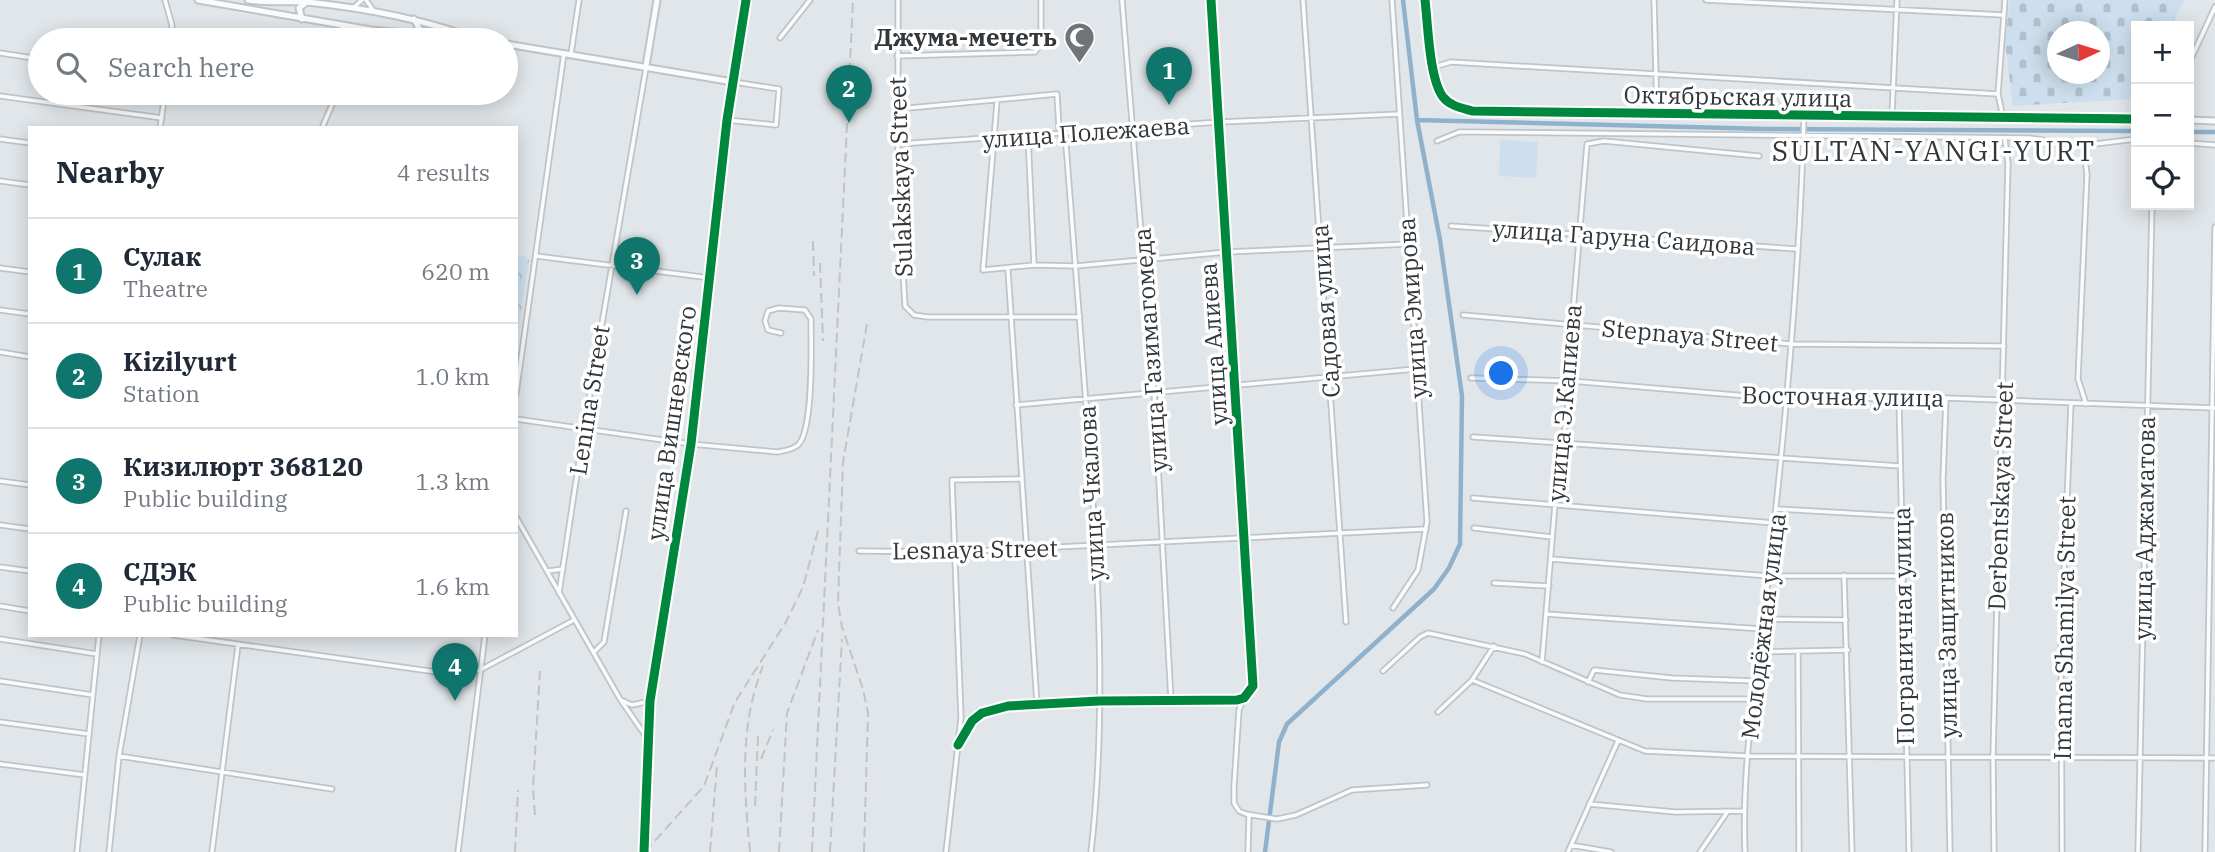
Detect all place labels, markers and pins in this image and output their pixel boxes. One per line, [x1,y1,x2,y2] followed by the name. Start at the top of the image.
[1063,20,1097,64] mosque icon: Джума-мечеть
[874,21,1057,53] place label: Джума-мечеть
[1146,47,1192,105] pin: 1
[826,65,872,123] pin: 2
[614,237,660,295] pin: 3
[432,643,478,701] pin: 4

